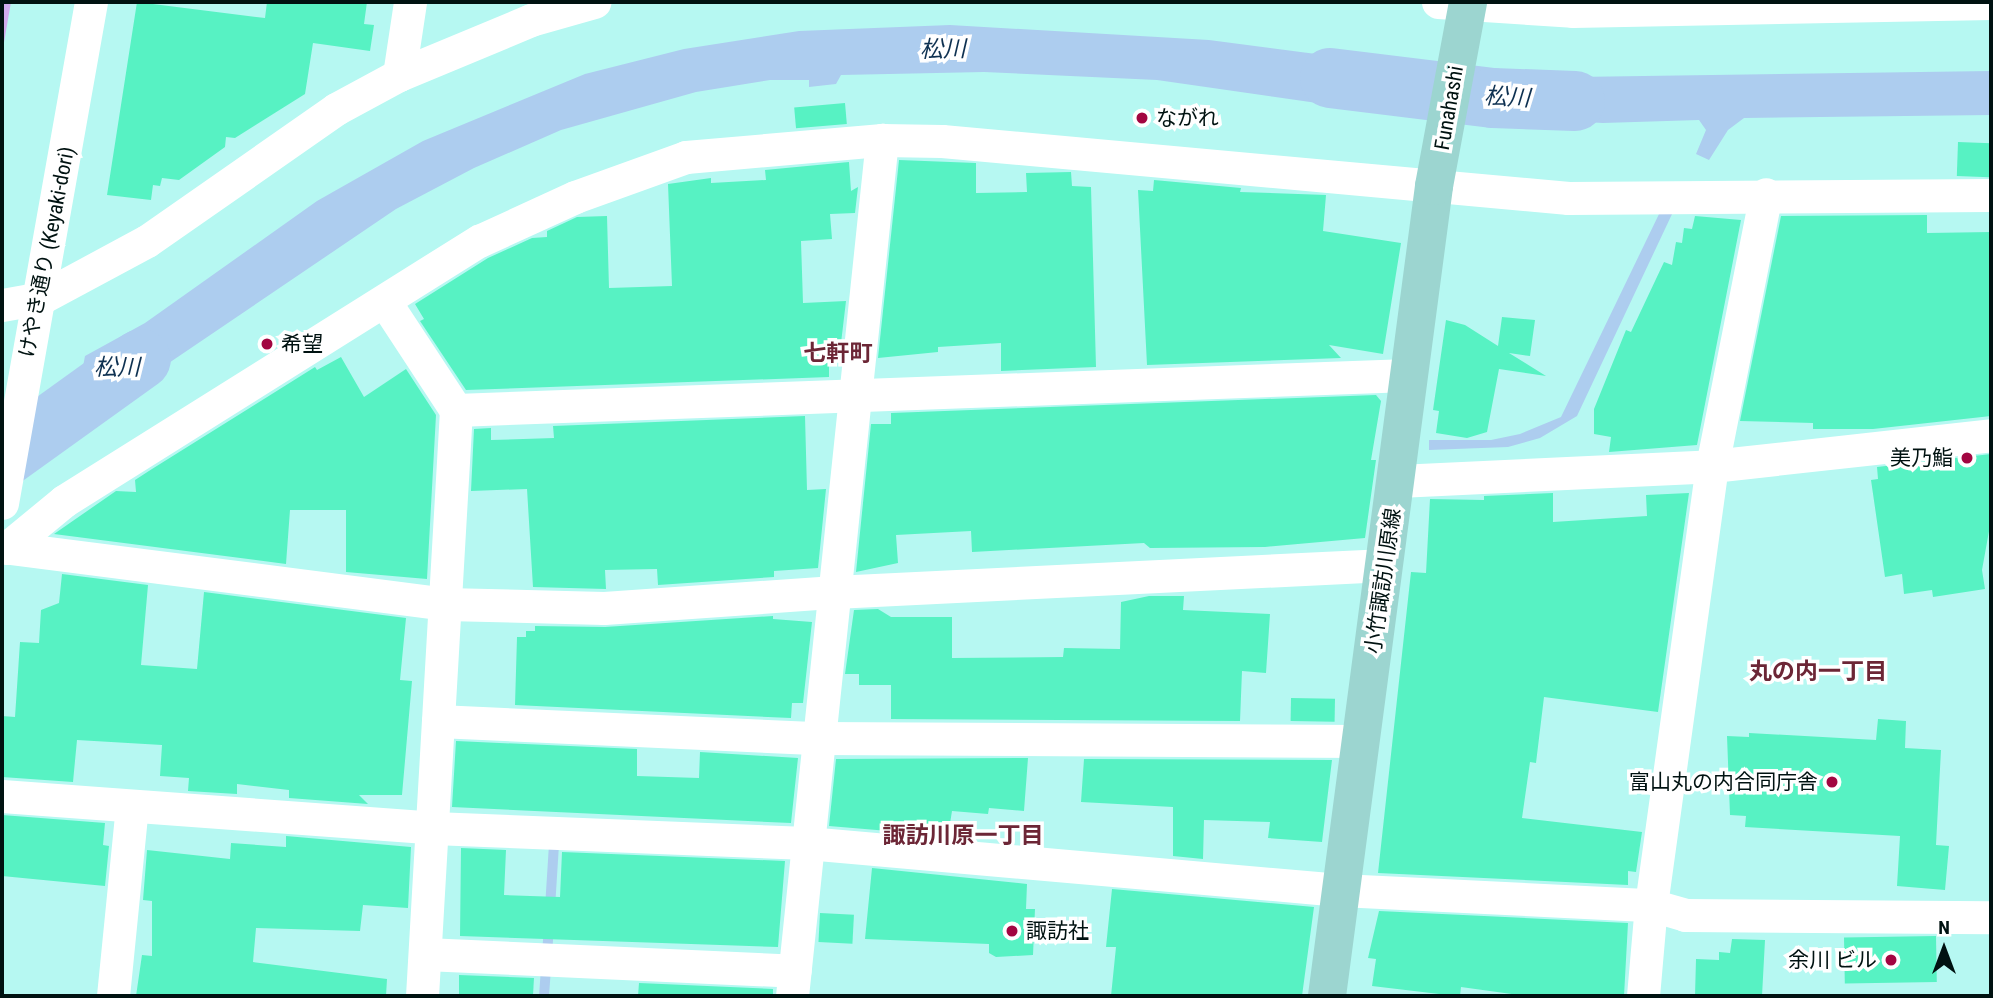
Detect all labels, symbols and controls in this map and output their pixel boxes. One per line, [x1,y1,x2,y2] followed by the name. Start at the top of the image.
[920,36,966,64] water label: 松川
[1429,64,1469,152] street label: Funahashi
[1483,83,1531,113] water label: 松川
[1156,105,1219,131] place label: ながれ
[1134,110,1150,126] marker: ながれ
[14,144,80,360] street label: けやき通り (Keyaki-dori)
[281,331,323,357] place label: 希望
[259,336,275,352] marker: 希望
[804,340,872,368] district label: 七軒町
[94,354,140,382] water label: 松川
[1890,445,1953,471] place label: 美乃鮨
[1959,450,1975,466] marker: 美乃鮨
[1360,506,1406,656] street label: 小竹諏訪川原線
[1749,658,1887,686] district label: 丸の内一丁目
[1629,769,1818,795] place label: 富山丸の内合同庁舎
[1824,774,1840,790] marker: 富山丸の内合同庁舎
[883,822,1043,850] district label: 諏訪川原一丁目
[1909,914,1979,984] north arrow
[1938,916,1950,939] text: N
[1026,918,1089,944] place label: 諏訪社
[1004,923,1020,939] marker: 諏訪社
[1788,947,1877,973] place label: 余川 ビル
[1883,952,1899,968] marker: 余川 ビル

